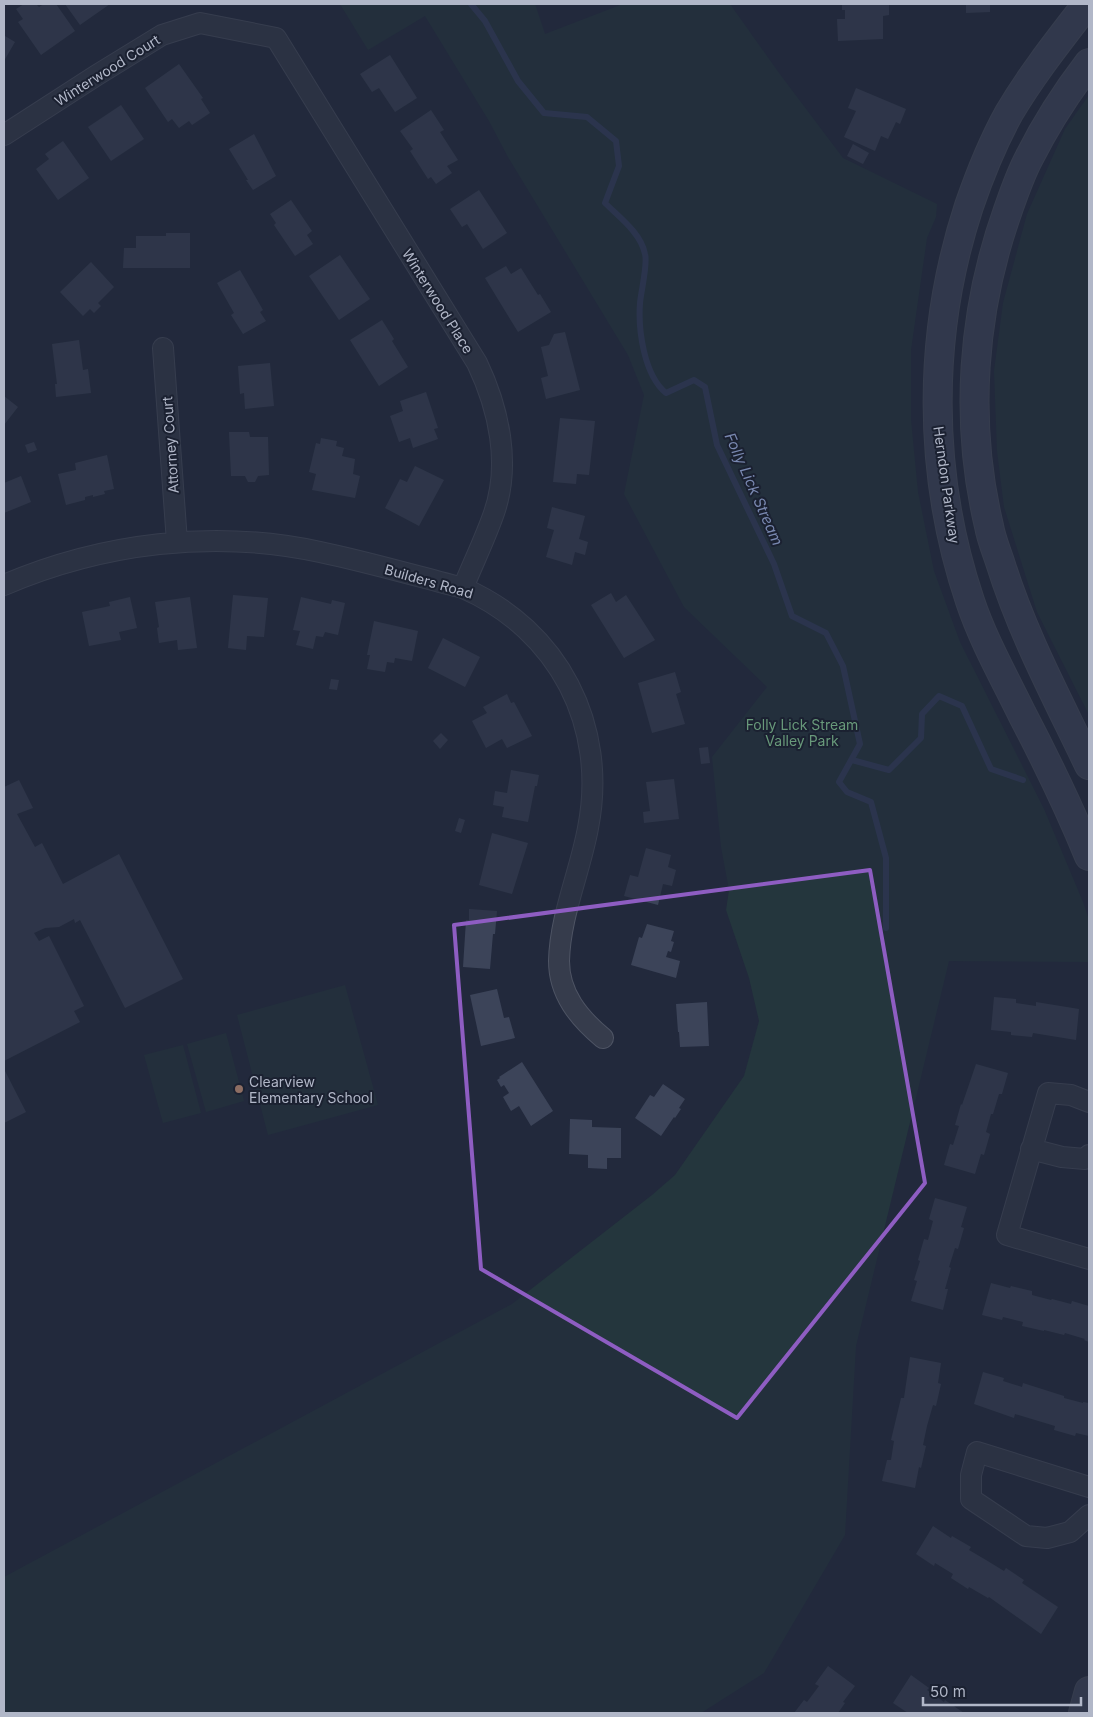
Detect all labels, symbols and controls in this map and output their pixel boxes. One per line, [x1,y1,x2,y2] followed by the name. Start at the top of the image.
[51,31,163,109] street label: Winterwood Court
[399,245,477,357] street label: Winterwood Place
[158,396,182,494] street label: Attorney Court
[930,425,964,545] street label: Herndon Parkway
[721,430,787,548] water label: Folly Lick Stream
[383,560,475,602] street label: Builders Road
[746,716,858,749] park label: Folly Lick Stream Valley Park
[249,1073,373,1106] place label: Clearview Elementary School
[233,1083,245,1095] marker: Clearview Elementary School
[923,1674,1080,1706] scale bar
[930,1682,966,1701] text: 50 m

